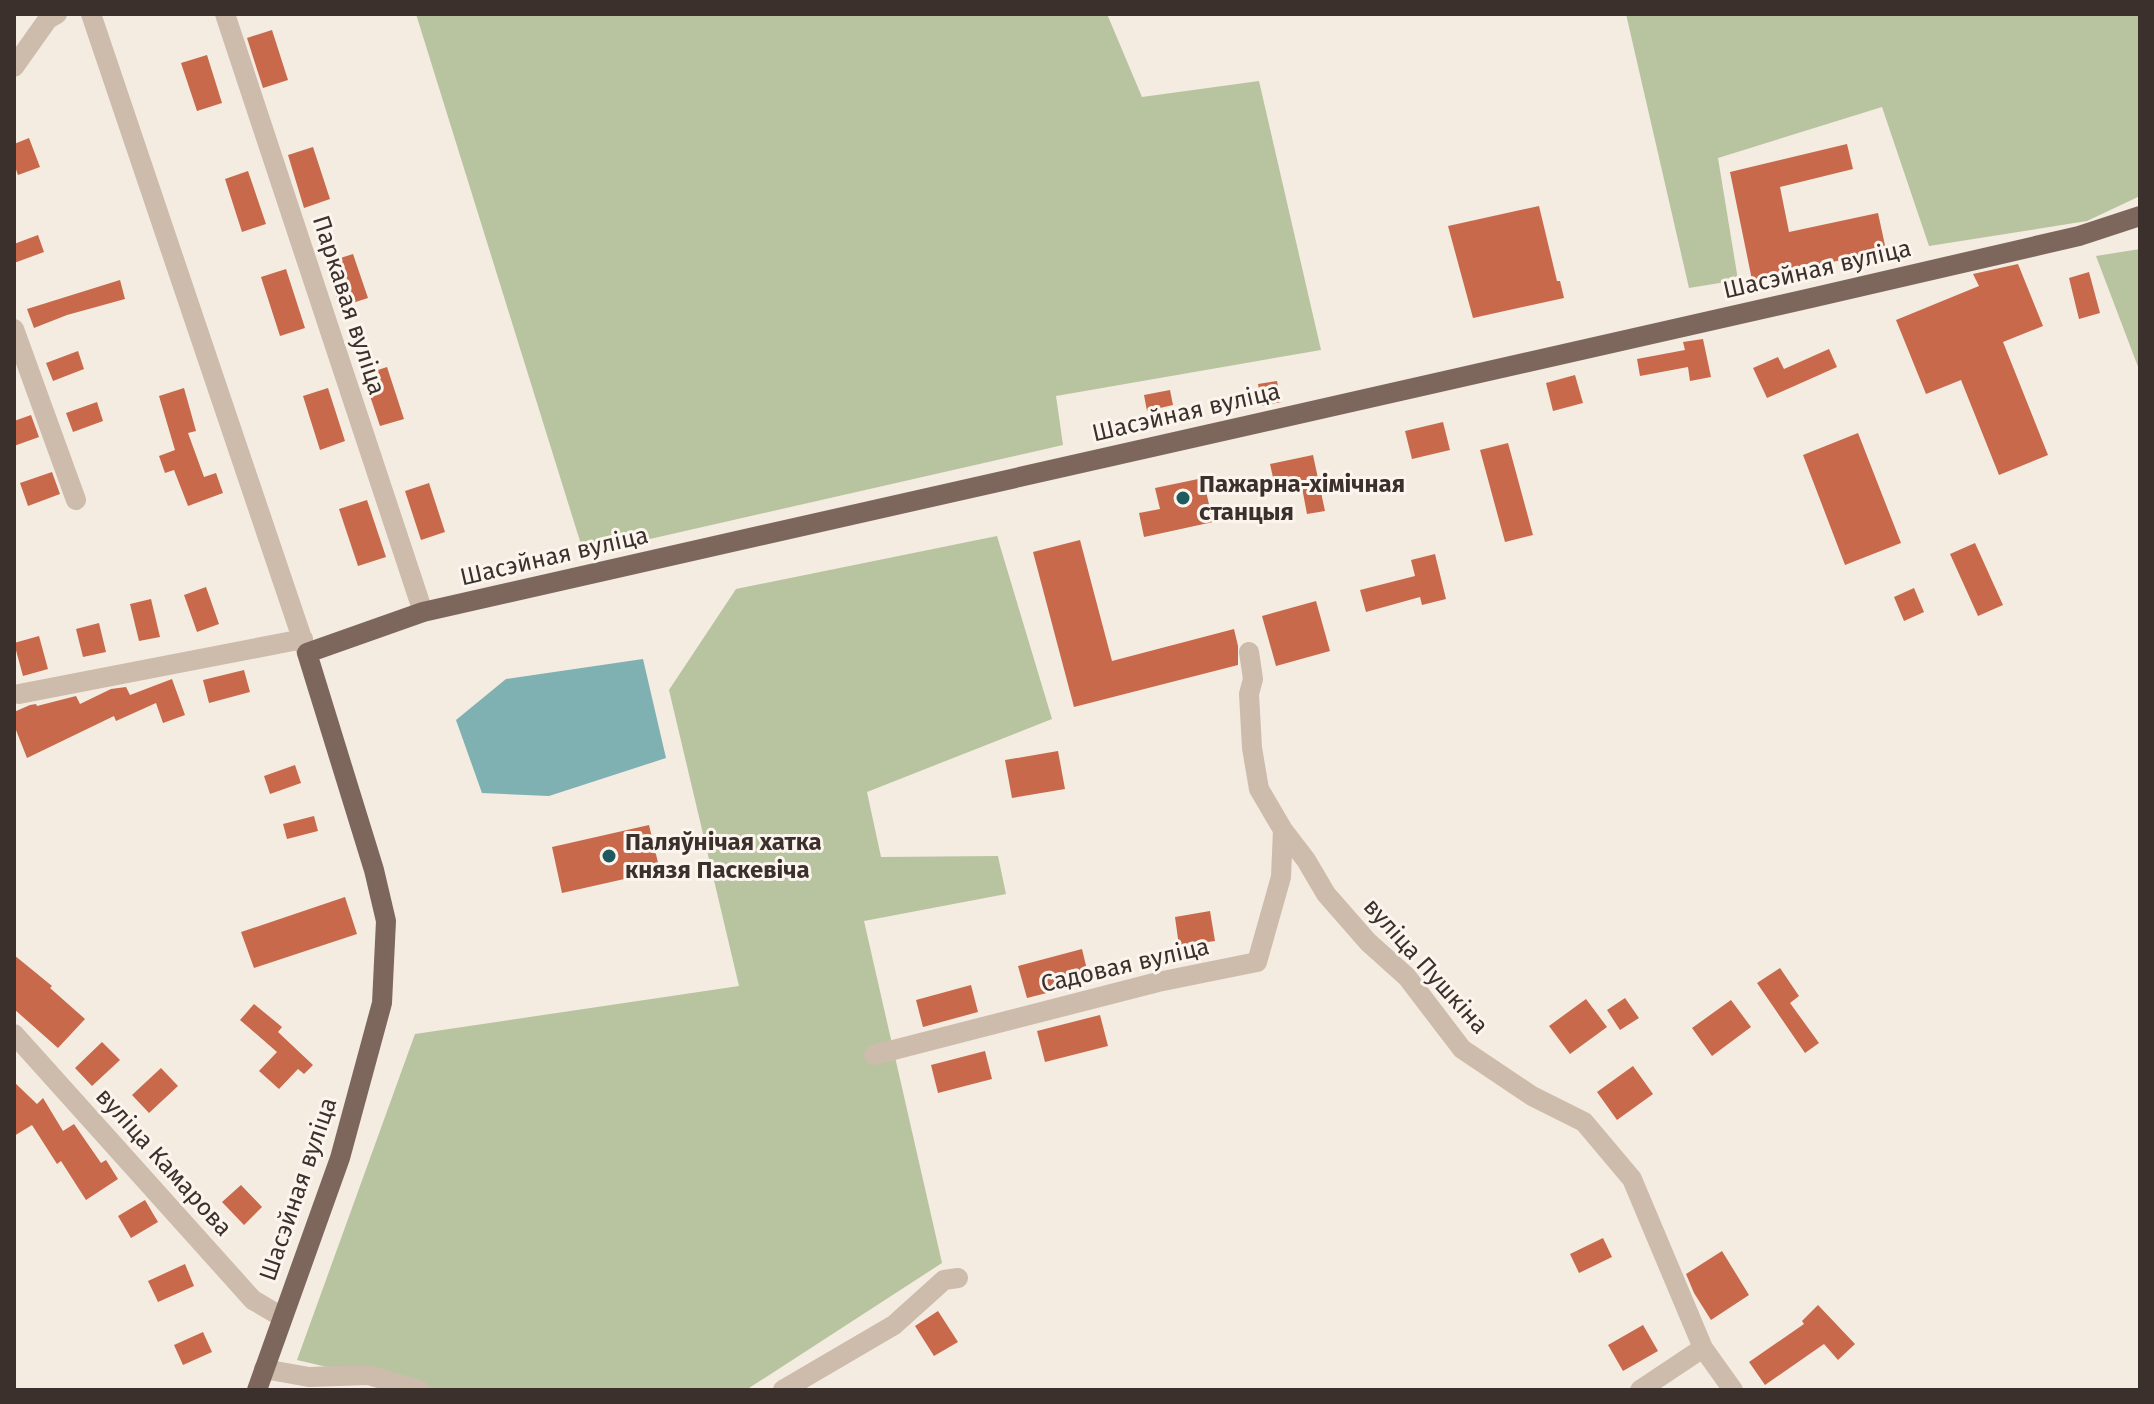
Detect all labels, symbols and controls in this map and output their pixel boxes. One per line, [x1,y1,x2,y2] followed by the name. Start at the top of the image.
[307,212,391,398] street label: Паркавая вуліца
[1720,234,1914,304] street label: Шасэйная вуліца
[1089,377,1283,447] street label: Шасэйная вуліца
[1199,470,1405,526] place label: Пажарна-хімічная станцыя
[1174,489,1192,507] marker: Пажарна-хімічная станцыя
[457,521,651,591] street label: Шасэйная вуліца
[625,828,822,884] place label: Паляўнічая хатка князя Паскевіча
[600,847,618,865] marker: Паляўнічая хатка князя Паскевіча
[1358,893,1494,1039] street label: вуліца Пушкіна
[1038,932,1212,998] street label: Садовая вуліца
[90,1082,238,1242] street label: вуліца Камарова
[253,1094,343,1284] street label: Шасэйная вуліца

